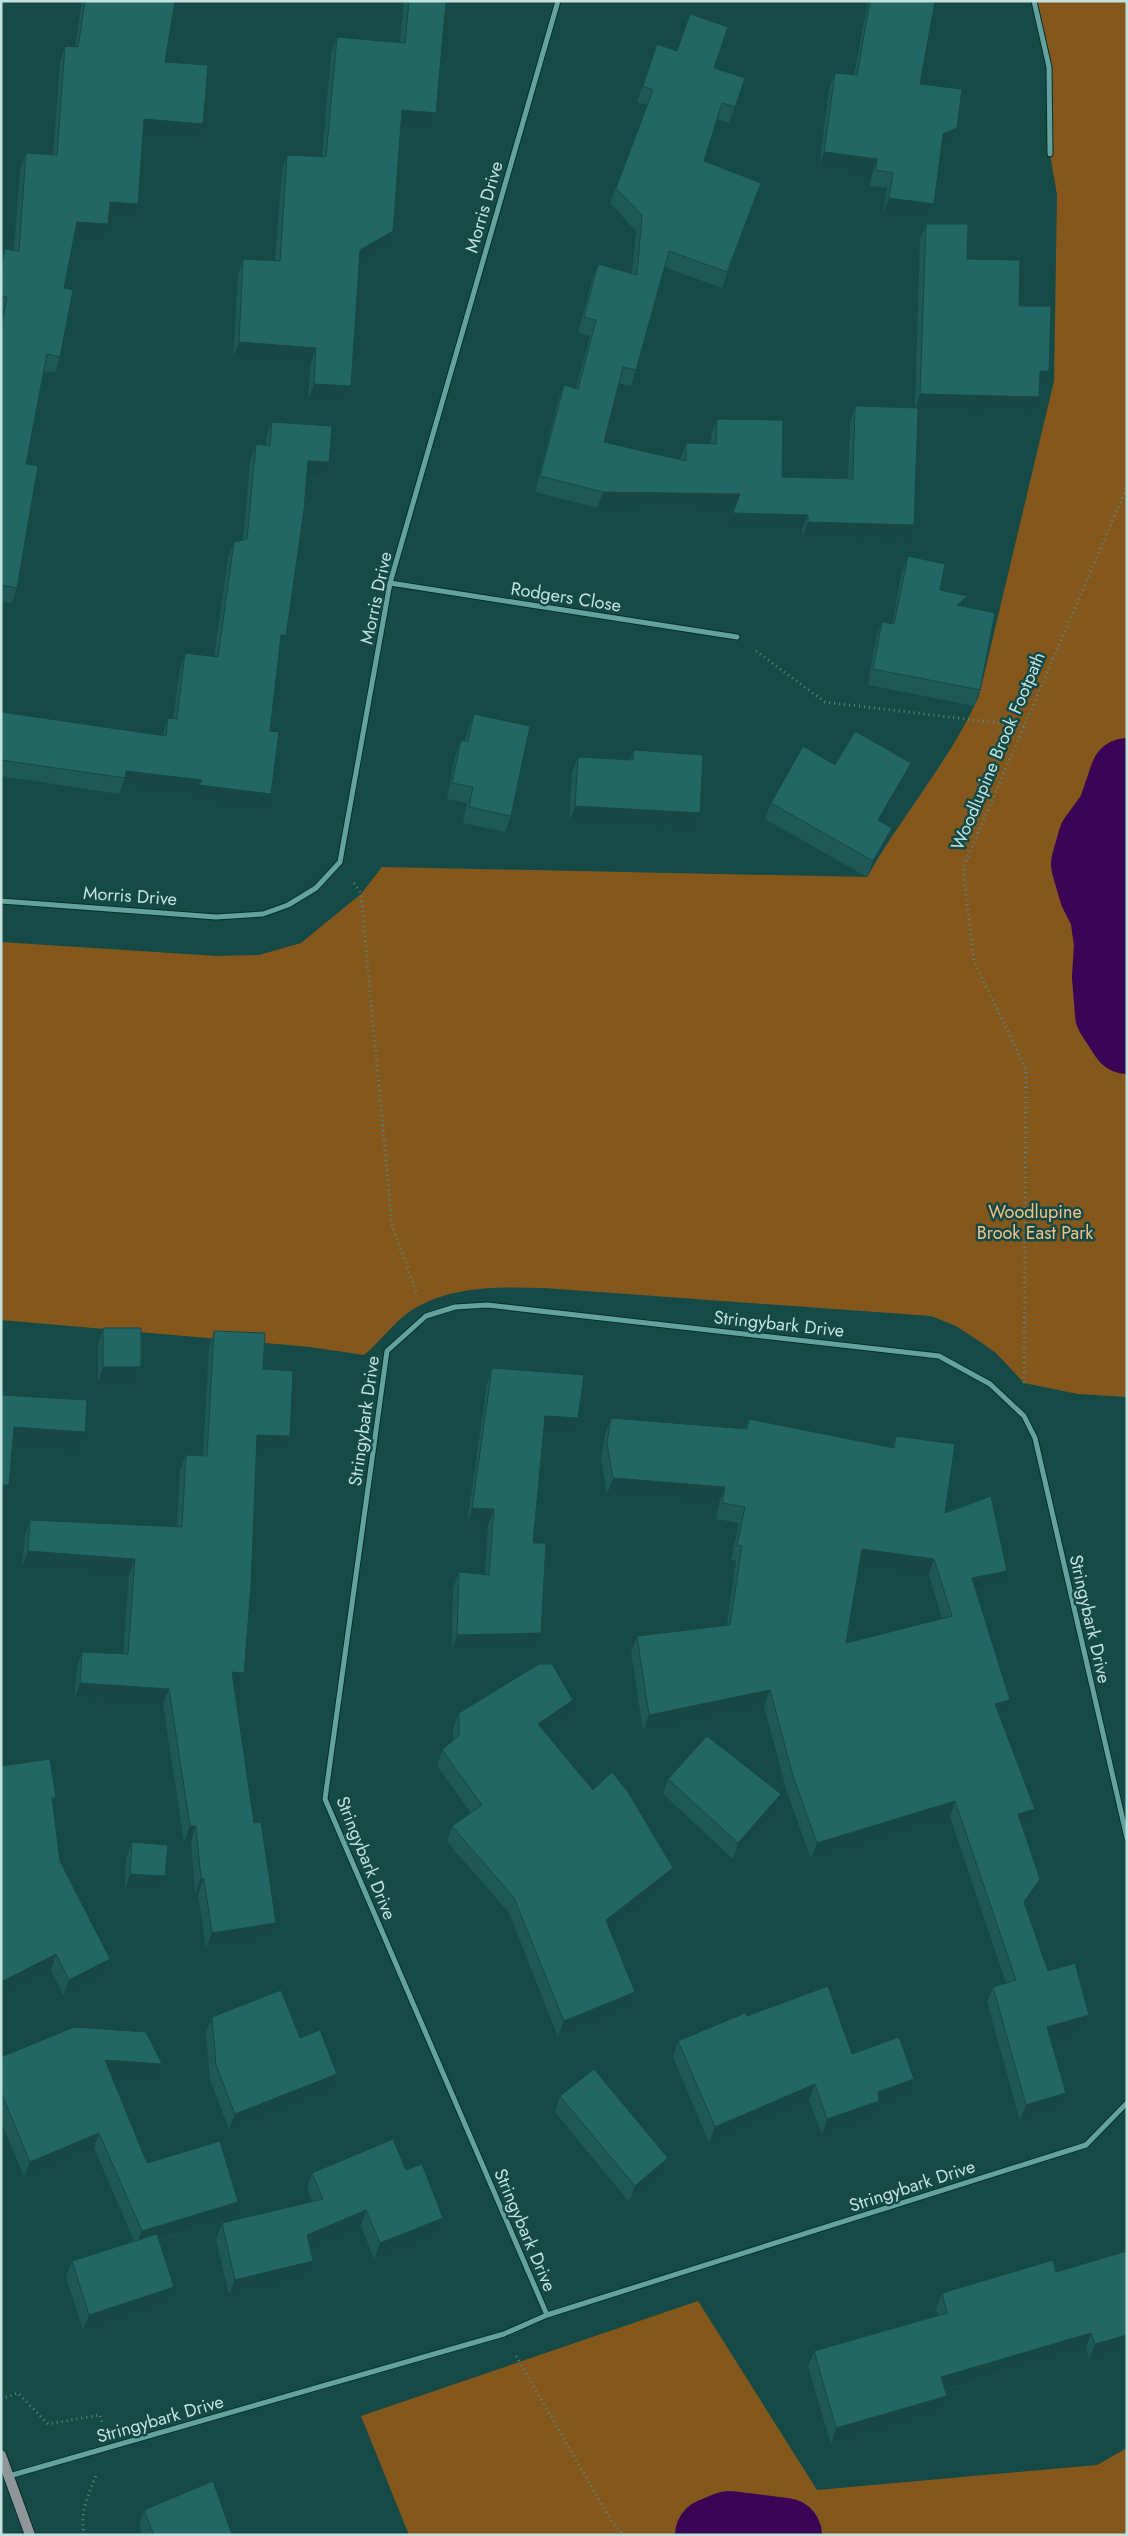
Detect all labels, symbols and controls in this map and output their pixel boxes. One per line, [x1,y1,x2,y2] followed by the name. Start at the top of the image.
[459,158,509,256] street label: Morris Drive
[354,549,398,647] street label: Morris Drive
[509,575,623,619] street label: Rodgers Close
[944,648,1052,854] street label: Woodlupine Brook Footpath
[82,880,178,912] street label: Morris Drive
[977,1199,1093,1246] park label: Woodlupine Brook East Park
[712,1304,846,1344] street label: Stringybark Drive
[342,1354,386,1488] street label: Stringybark Drive
[1063,1552,1117,1686] street label: Stringybark Drive
[329,1792,403,1924] street label: Stringybark Drive
[846,2153,978,2219] street label: Stringybark Drive
[487,2165,563,2295] street label: Stringybark Drive
[93,2388,227,2450] street label: Stringybark Drive

